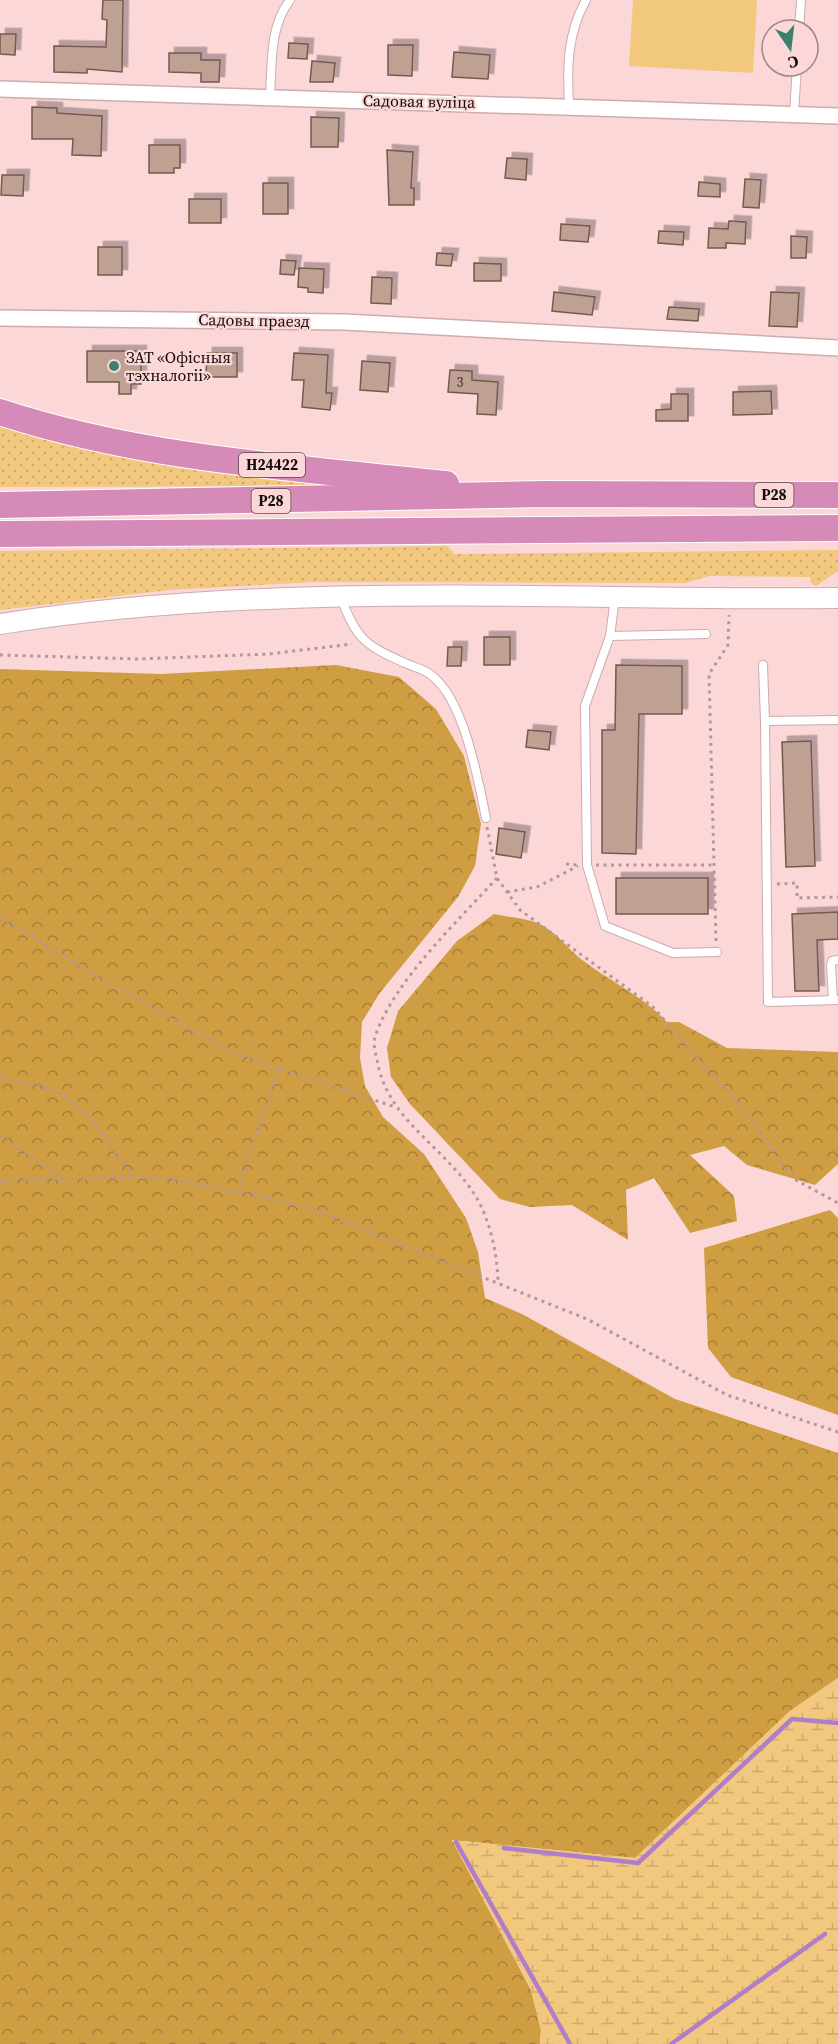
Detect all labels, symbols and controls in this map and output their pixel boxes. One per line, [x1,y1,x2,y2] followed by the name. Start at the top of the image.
[760,18,820,78] north arrow
[786,51,801,74] text: С
[363,89,476,113] street label: Садовая вуліца
[198,308,310,332] street label: Садовы праезд
[126,346,231,386] place label: ЗАТ «Офісныя тэхналогіі»
[107,359,121,373] marker: ЗАТ «Офісныя тэхналогіі»
[457,372,464,392] house number: 3
[239,453,305,477] road number: Н24422
[754,483,794,507] road number: Р28
[252,489,290,513] road number: Р28

